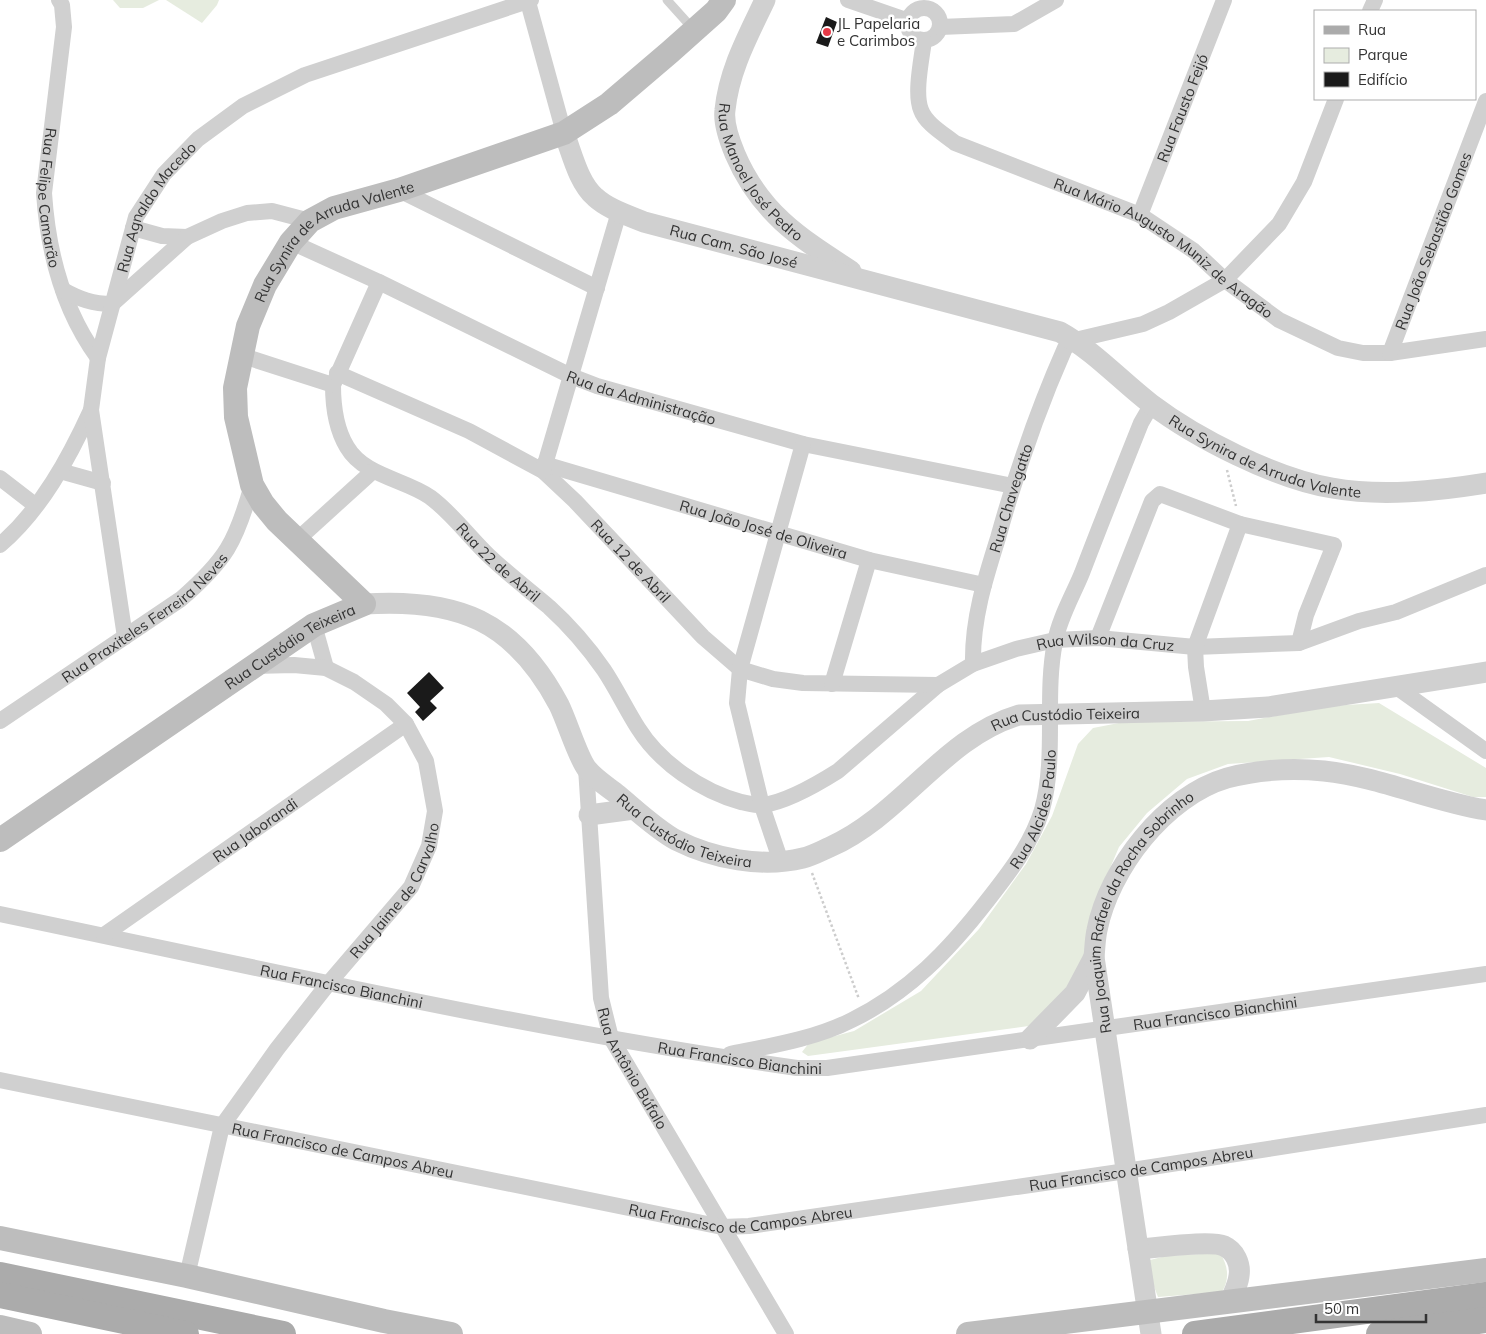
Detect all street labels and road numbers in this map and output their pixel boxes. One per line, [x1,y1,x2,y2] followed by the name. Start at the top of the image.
[1152,51,1212,165] street label: Rua Fausto Feijó
[715,102,807,245] street label: Rua Manoel José Pedro
[34,127,65,270] street label: Rua Felipe Camarão
[112,138,200,274] street label: Rua Agnaldo Macedo
[1390,149,1475,332] street label: Rua João Sebastião Gomes
[1051,173,1277,322] street label: Rua Mário Augusto Muniz de Aragão
[249,176,416,305] street label: Rua Synira de Arruda Valente
[668,220,800,272] street label: Rua Cam. São José
[564,366,718,429] street label: Rua da Administração
[1166,410,1362,501] street label: Rua Synira de Arruda Valente
[985,441,1036,555] street label: Rua Chavegatto
[678,495,850,563] street label: Rua João José de Oliveira
[587,515,675,606] street label: Rua 12 de Abril
[453,518,544,605] street label: Rua 22 de Abril
[58,549,231,686] street label: Rua Praxiteles Ferreira Neves
[220,599,358,693] street label: Rua Custódio Teixeira
[1034,628,1175,655] street label: Rua Wilson da Cruz
[987,703,1140,735] street label: Rua Custódio Teixeira
[1005,749,1059,872] street label: Rua Alcides Paulo
[1084,786,1197,1035] street label: Rua Joaquim Rafael da Rocha Sobrinho
[613,789,753,871] street label: Rua Custódio Teixeira
[209,793,301,866] street label: Rua Jaborandi
[345,821,442,962] street label: Rua Jaime de Carvalho
[259,960,424,1012] street label: Rua Francisco Bianchini
[1132,992,1298,1034] street label: Rua Francisco Bianchini
[594,1005,672,1132] street label: Rua Antônio Búfalo
[656,1037,822,1078] street label: Rua Francisco Bianchini
[230,1118,456,1182] street label: Rua Francisco de Campos Abreu
[1028,1142,1254,1195] street label: Rua Francisco de Campos Abreu
[627,1199,854,1237] street label: Rua Francisco de Campos Abreu

